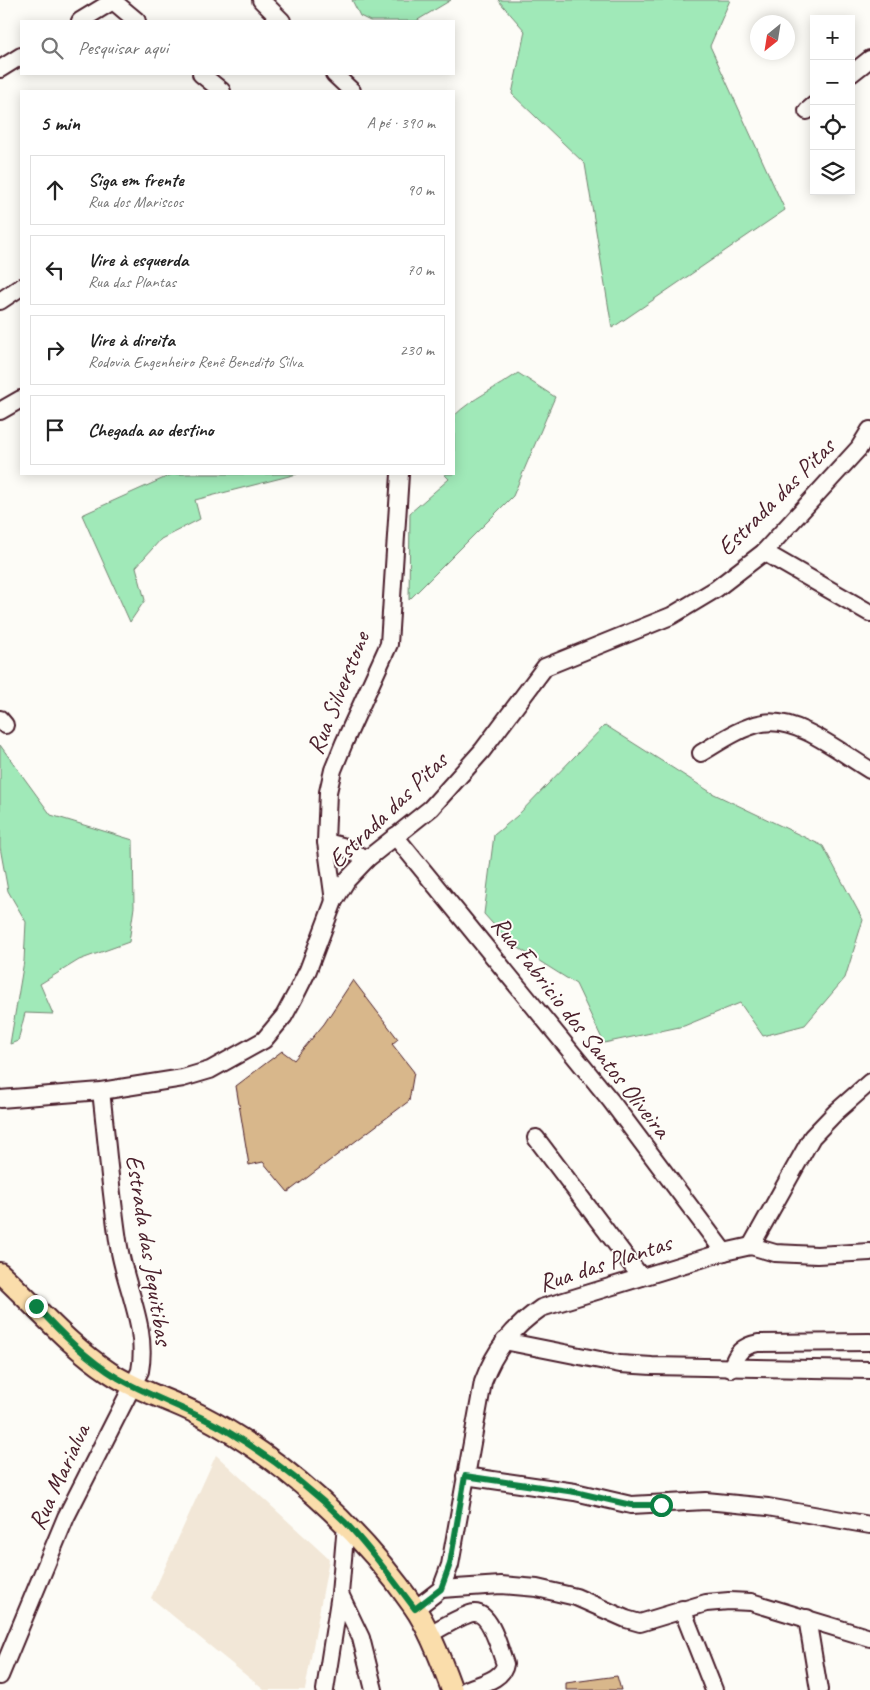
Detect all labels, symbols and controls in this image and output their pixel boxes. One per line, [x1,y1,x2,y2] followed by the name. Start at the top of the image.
[750,15,795,60] north arrow
[810,15,855,195] map controls
[810,15,855,60] button: +
[20,20,455,75] search box
[38,34,66,62] icon: search
[78,36,168,60] text: Pesquisar aqui
[810,60,855,105] button: −
[810,105,855,150] button: locate
[40,110,80,136] text: 5 min
[367,113,435,133] text: A pé · 390 m
[810,150,855,195] button: layers
[88,168,184,192] text: Siga em frente
[41,176,69,204] icon: ahead
[407,180,434,200] text: 90 m
[88,192,183,212] text: Rua dos Mariscos
[88,248,188,272] text: Vire à esquerda
[41,256,69,284] icon: left
[407,260,434,280] text: 70 m
[88,272,176,292] text: Rua das Plantas
[88,328,175,352] text: Vire à direita
[41,336,69,364] icon: right
[400,340,434,360] text: 230 m
[88,352,303,372] text: Rodovia Engenheiro Renê Benedito Silva
[41,416,69,444] icon: arrive
[88,418,214,442] text: Chegada ao destino
[710,430,843,563] street label: Estrada das Pitas
[299,625,378,759] street label: Rua Silverstone
[322,743,456,875] street label: Estrada das Pitas
[484,909,679,1146] street label: Rua Fabricio dos Santos Oliveira
[118,1153,180,1350] street label: Estrada das Jequitibas
[535,1226,678,1299] street label: Rua das Plantas
[25,1295,48,1318] route end
[21,1417,99,1535] street label: Rua Marialva
[650,1494,673,1517] route start

